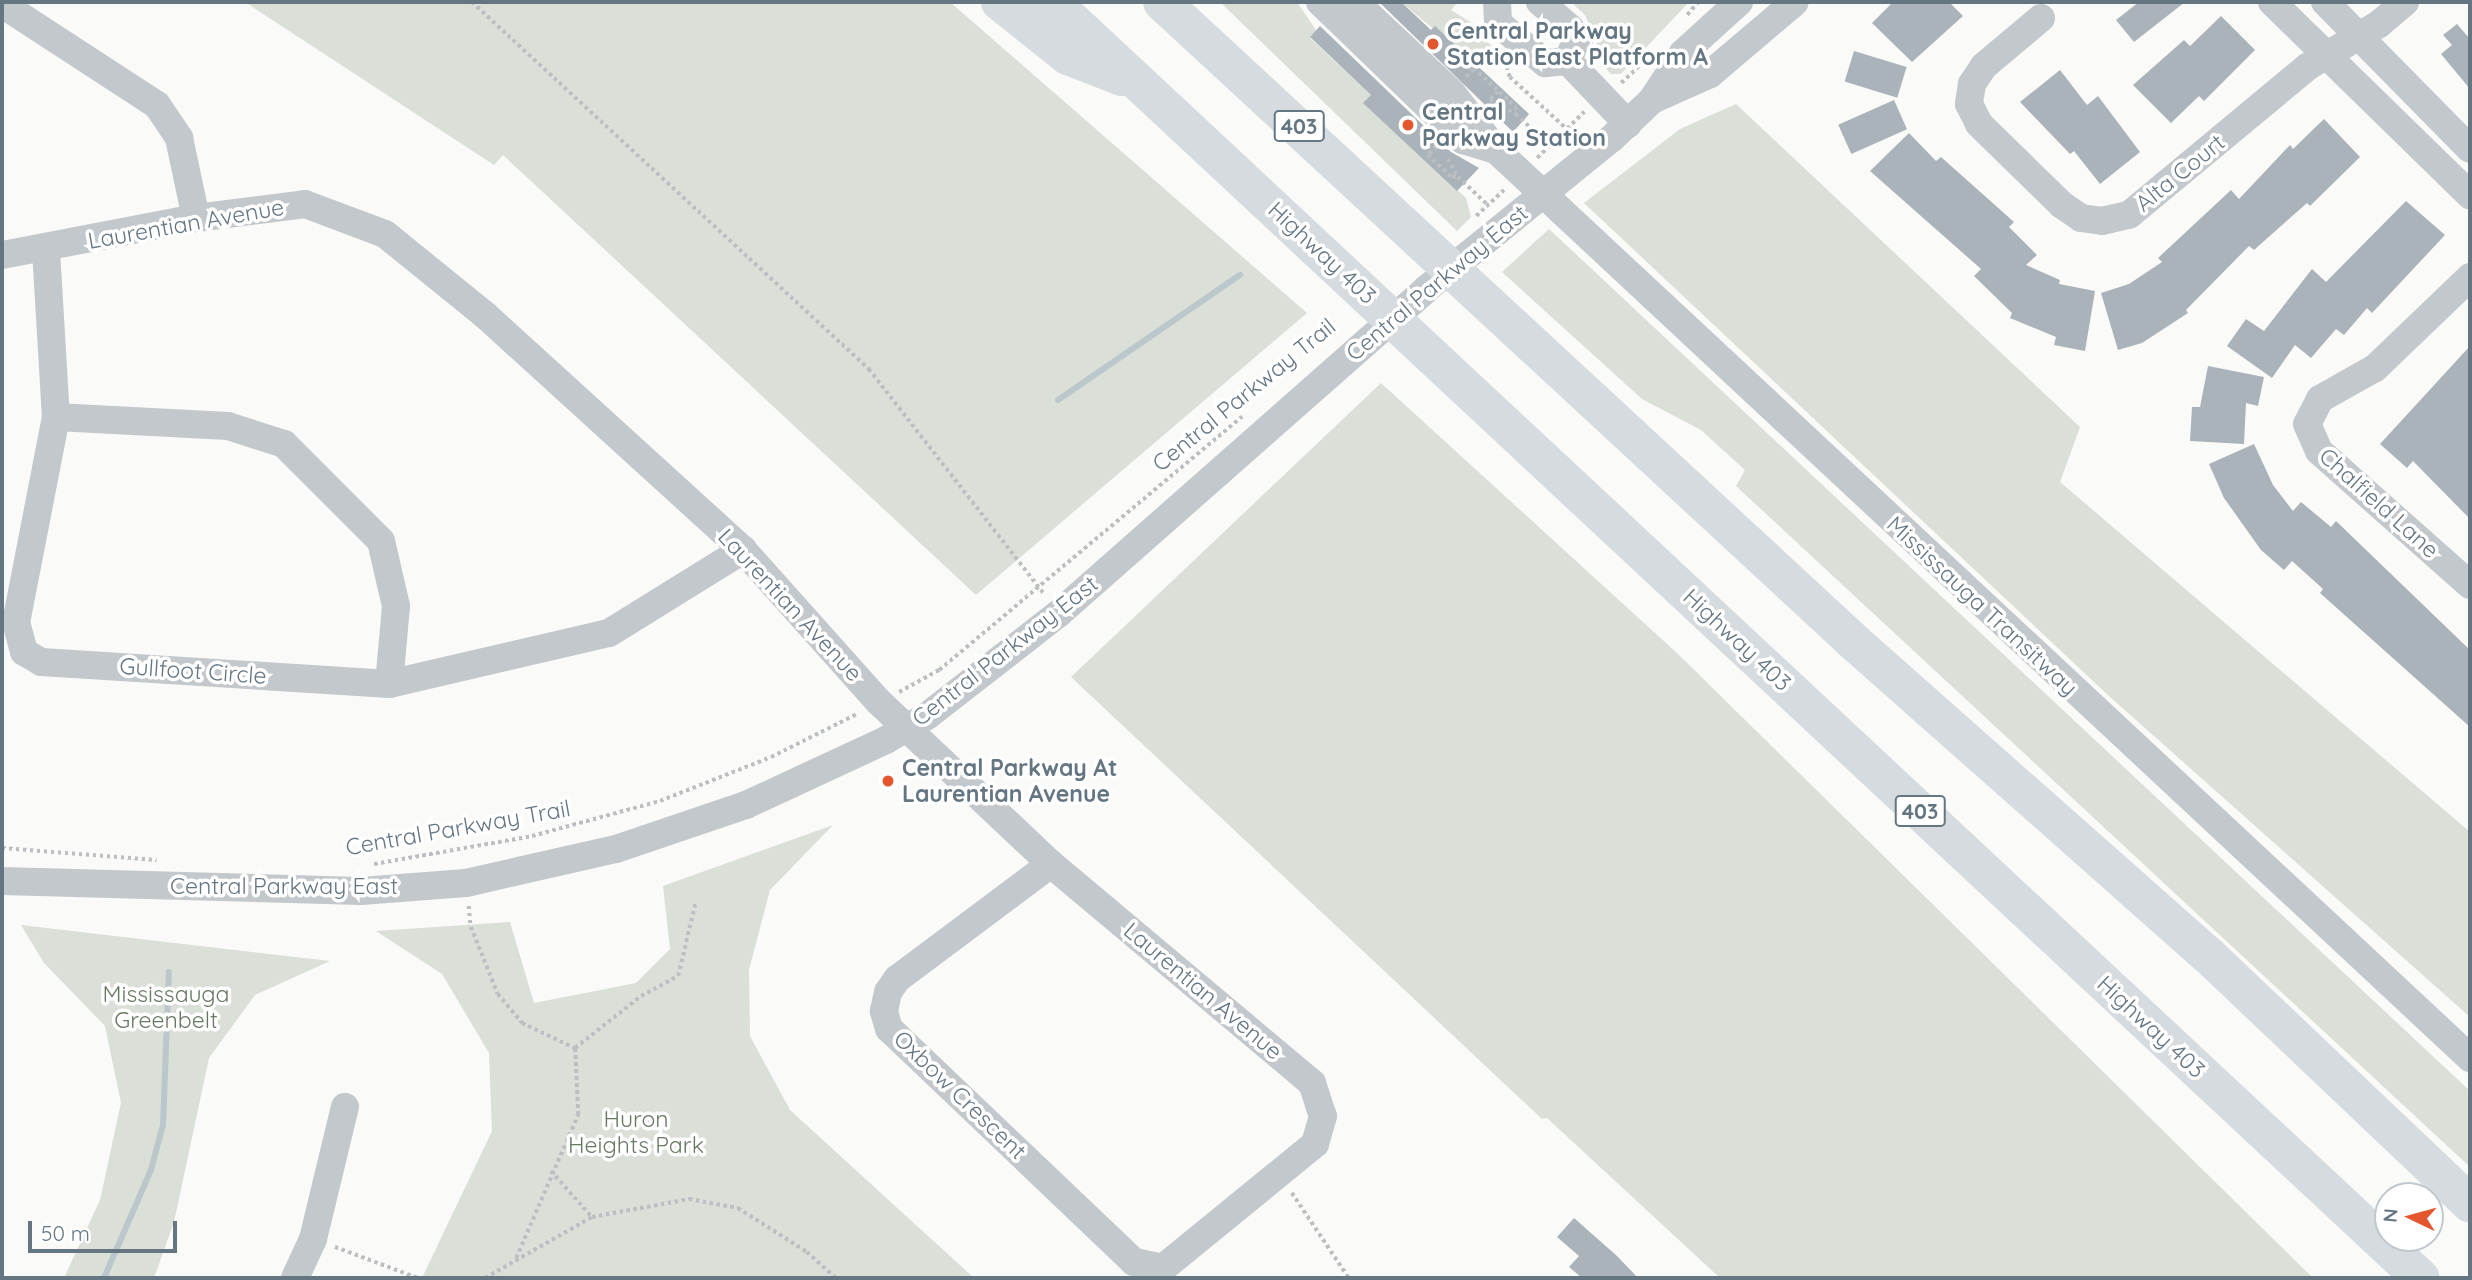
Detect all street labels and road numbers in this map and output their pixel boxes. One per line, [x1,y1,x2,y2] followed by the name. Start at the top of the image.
[1273,108,1325,144] road number: 403
[2130,129,2230,217] street label: Alta Court
[86,193,286,255] street label: Laurentian Avenue
[1262,196,1382,310] street label: Highway 403
[1341,199,1533,367] street label: Central Parkway East
[1147,313,1341,477] street label: Central Parkway Trail
[2314,442,2444,564] street label: Chalfield Lane
[1881,511,2083,701] street label: Mississauga Transitway
[712,523,868,687] street label: Laurentian Avenue
[907,570,1103,732] street label: Central Parkway East
[1677,583,1797,697] street label: Highway 403
[119,652,267,690] street label: Gullfoot Circle
[1894,794,1946,828] road number: 403
[343,795,573,861] street label: Central Parkway Trail
[170,872,398,900] street label: Central Parkway East
[1118,917,1288,1065] street label: Laurentian Avenue
[2091,970,2211,1084] street label: Highway 403
[888,1025,1032,1165] street label: Oxbow Crescent

